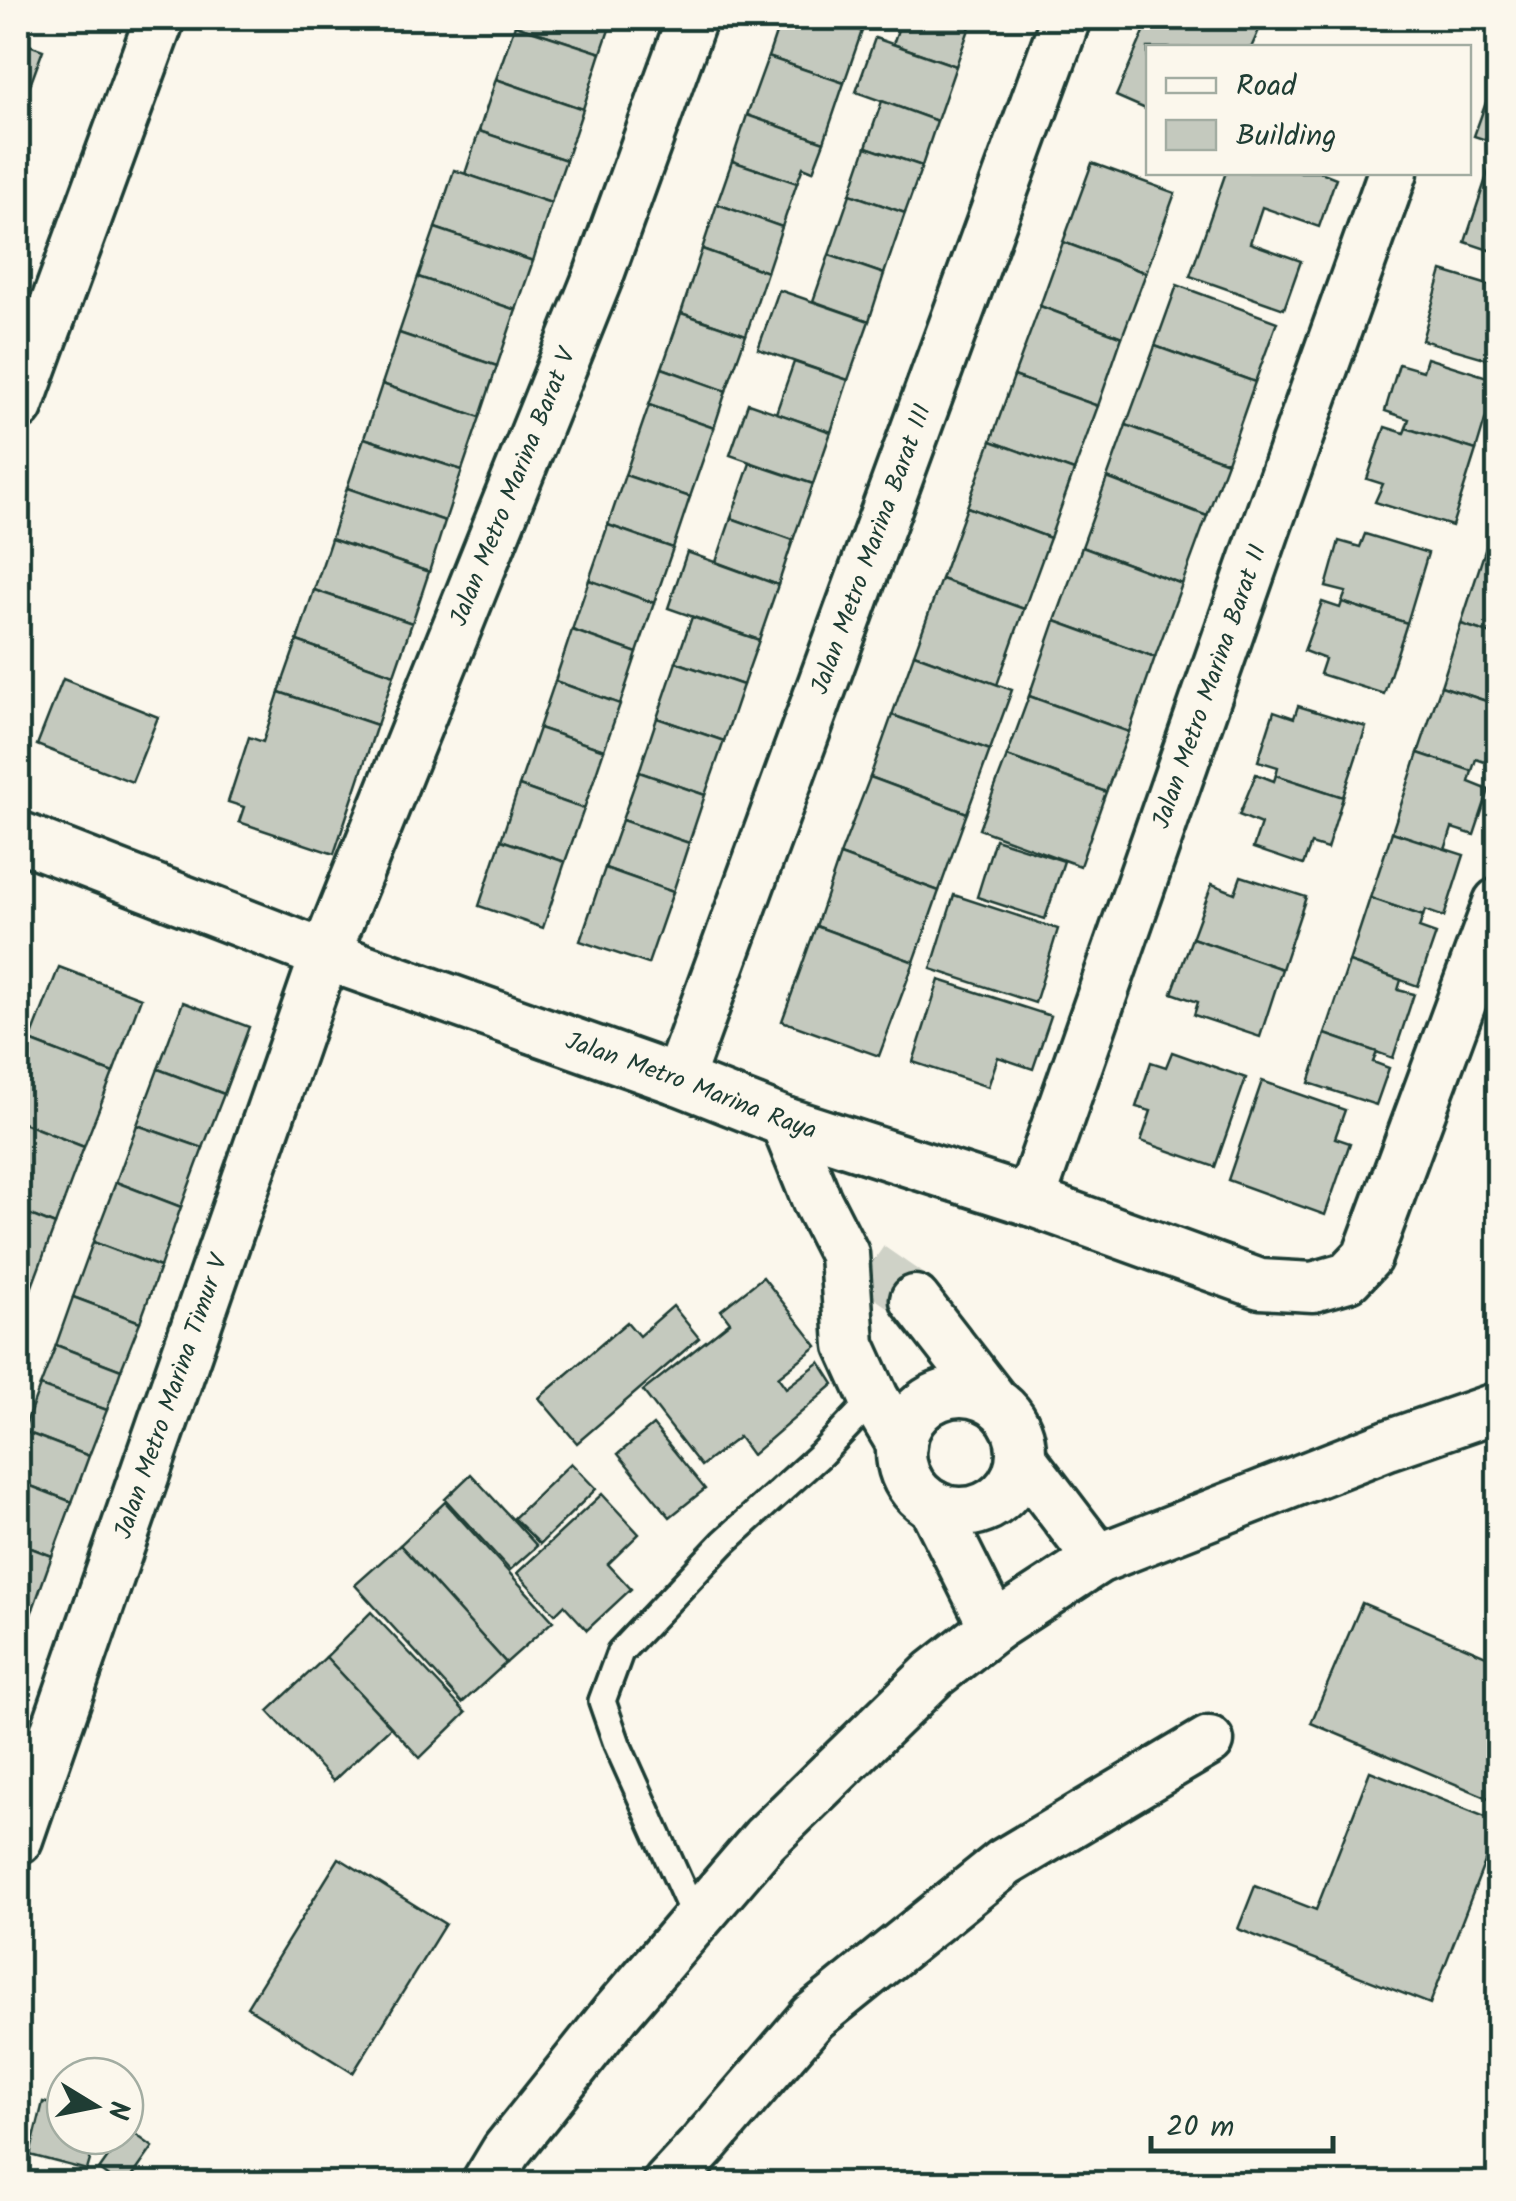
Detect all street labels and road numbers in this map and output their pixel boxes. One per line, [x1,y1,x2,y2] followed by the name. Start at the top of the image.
[439,341,588,632] street label: Jalan Metro Marina Barat V
[801,399,943,700] street label: Jalan Metro Marina Barat III
[1142,539,1278,834] street label: Jalan Metro Marina Barat II
[560,1022,822,1151] street label: Jalan Metro Marina Raya
[104,1248,240,1545] street label: Jalan Metro Marina Timur V

